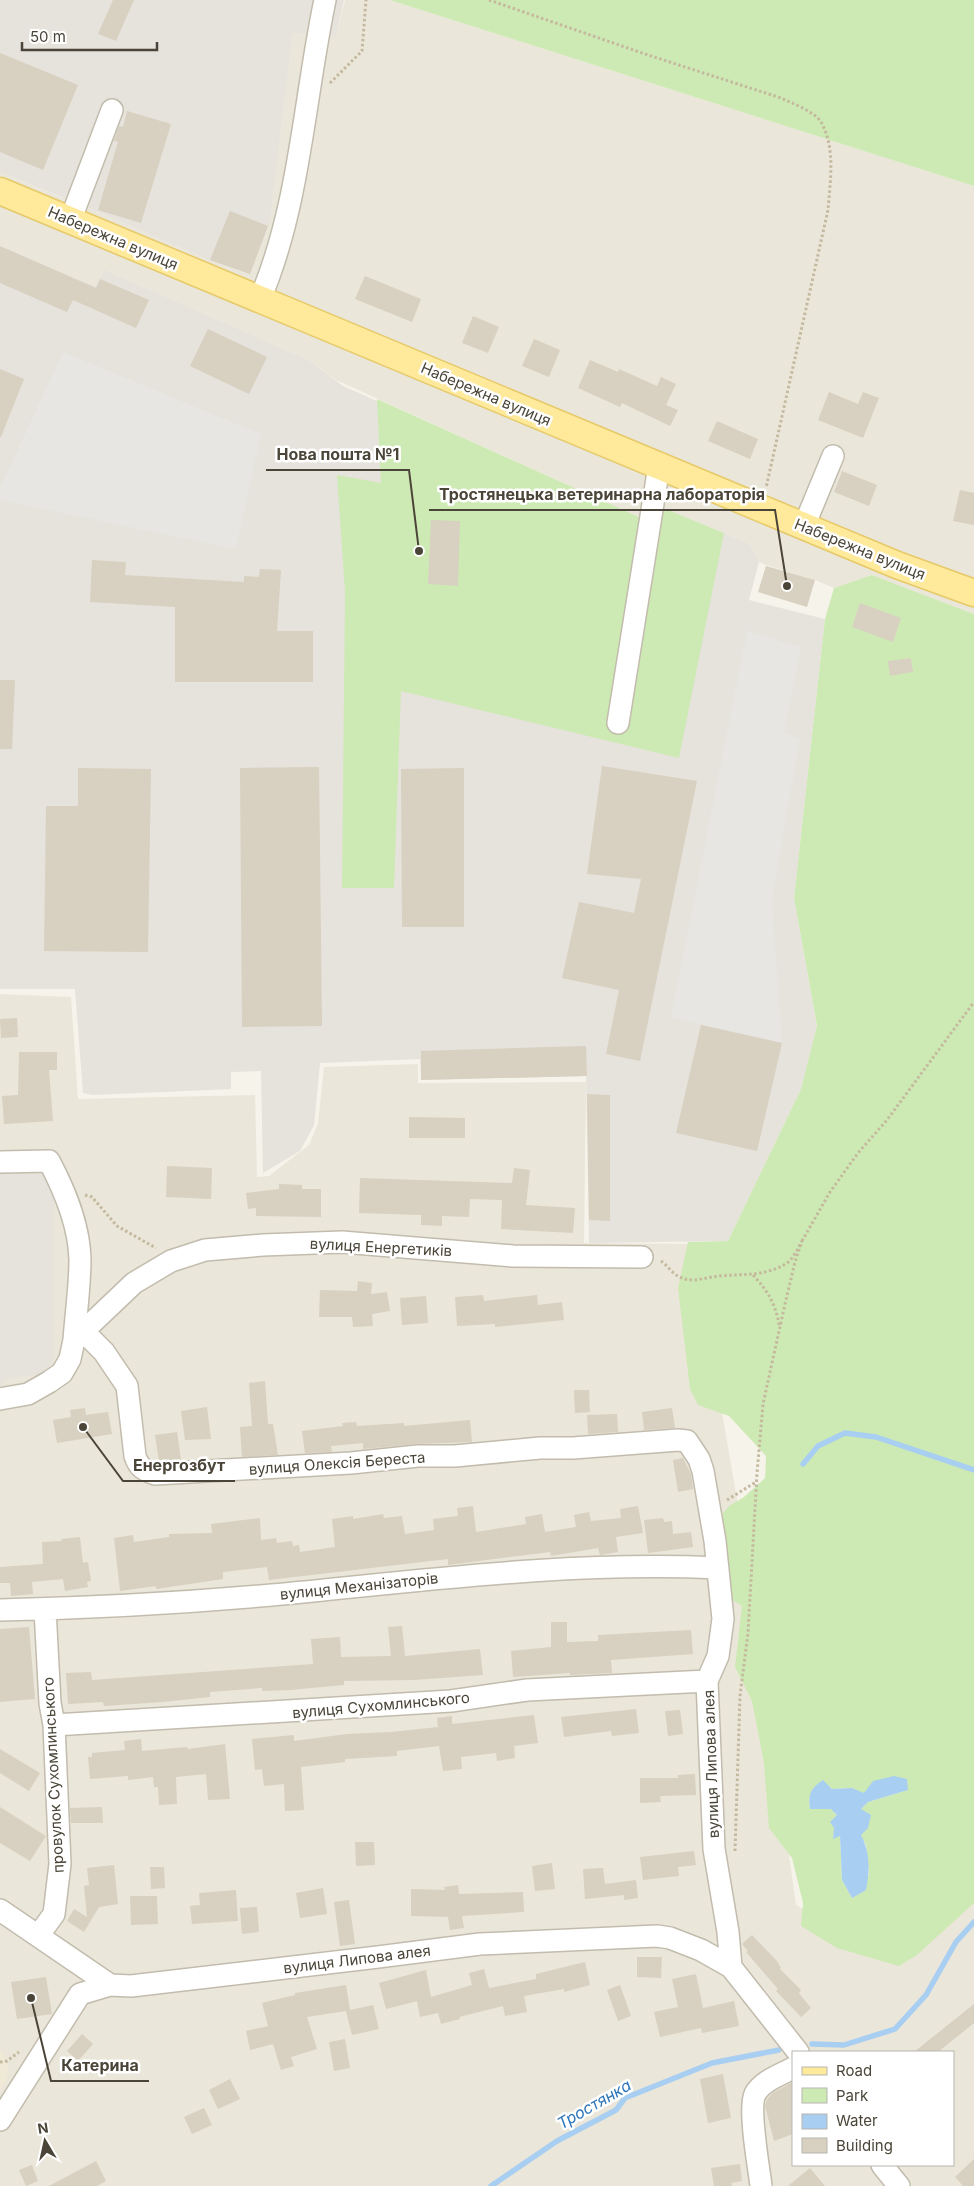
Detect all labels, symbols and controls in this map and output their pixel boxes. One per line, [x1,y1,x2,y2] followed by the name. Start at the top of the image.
[22,20,158,52] scale bar
[30,27,66,46] text: 50 m
[45,202,181,274] street label: Набережна вулиця
[418,358,554,430] street label: Набережна вулиця
[266,439,409,470] callout: Нова пошта №1
[276,444,400,464] text: Нова пошта №1
[429,479,775,510] callout: Тростянецька ветеринарна лабораторія
[439,484,765,504] text: Тростянецька ветеринарна лабораторія
[792,514,928,584] street label: Набережна вулиця
[309,1234,453,1260] street label: вулиця Енергетиків
[248,1447,426,1479] street label: вулиця Олексія Береста
[123,1450,235,1481] callout: Енергозбут
[133,1455,225,1475] text: Енергозбут
[279,1568,439,1604] street label: вулиця Механізаторів
[38,1676,68,1874] street label: провулок Сухомлинського
[291,1688,471,1722] street label: вулиця Сухомлинського
[699,1690,723,1838] street label: вулиця Липова алея
[282,1941,432,1977] street label: вулиця Липова алея
[51,2050,149,2081] callout: Катерина
[792,2051,954,2166] legend
[61,2055,139,2075] text: Катерина
[836,2061,872,2080] text: Road
[553,2075,635,2133] water label: Тростянка
[836,2086,869,2105] text: Park
[836,2111,878,2130] text: Water
[20,2116,70,2166] north arrow
[36,2118,49,2137] text: N
[836,2136,893,2155] text: Building

